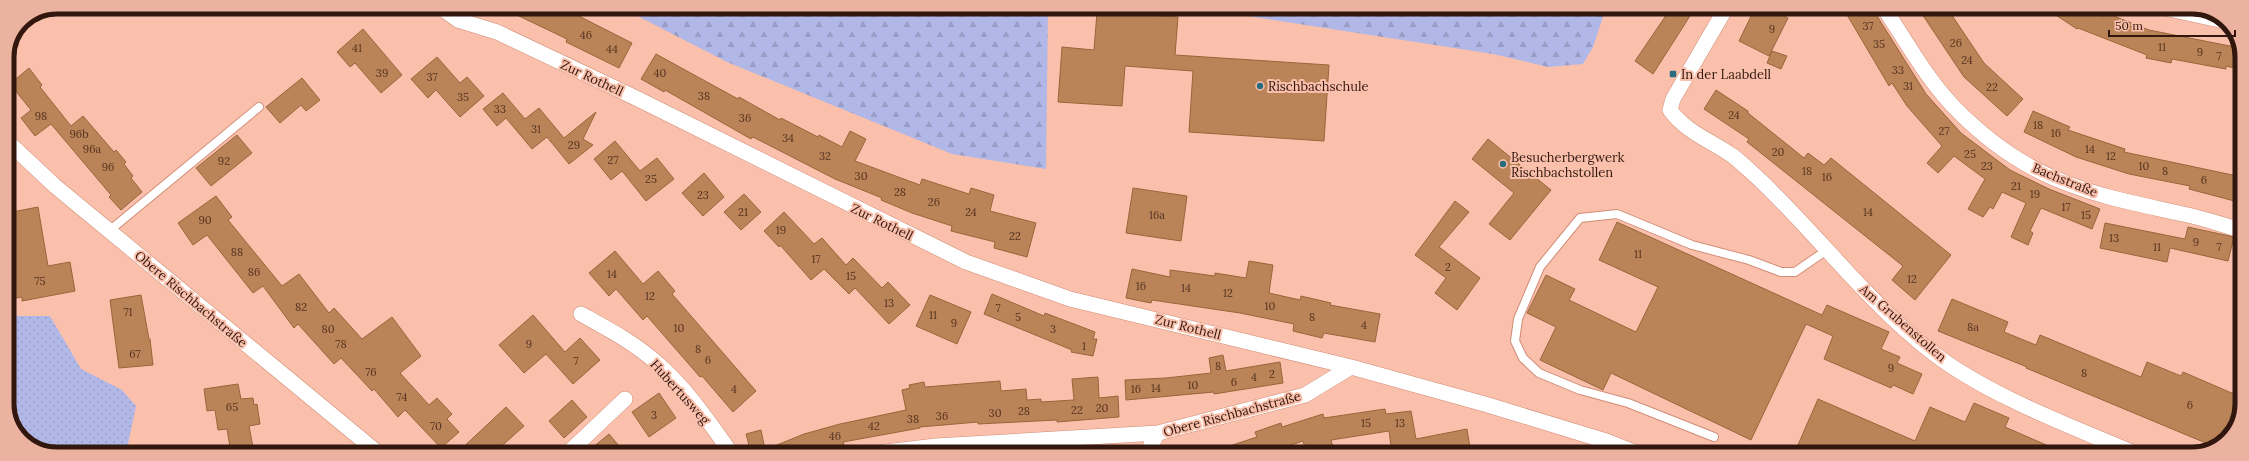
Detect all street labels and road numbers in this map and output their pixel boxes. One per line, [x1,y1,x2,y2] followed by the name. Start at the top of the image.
[558,56,627,100] street label: Zur Rothell
[2030,159,2100,201] street label: Bachstraße
[848,200,916,245] street label: Zur Rothell
[131,247,251,351] street label: Obere Rischbachstraße
[1855,280,1950,365] street label: Am Grubenstollen
[1153,311,1223,344] street label: Zur Rothell
[646,356,714,428] street label: Hubertusweg
[1161,387,1303,441] street label: Obere Rischbachstraße

